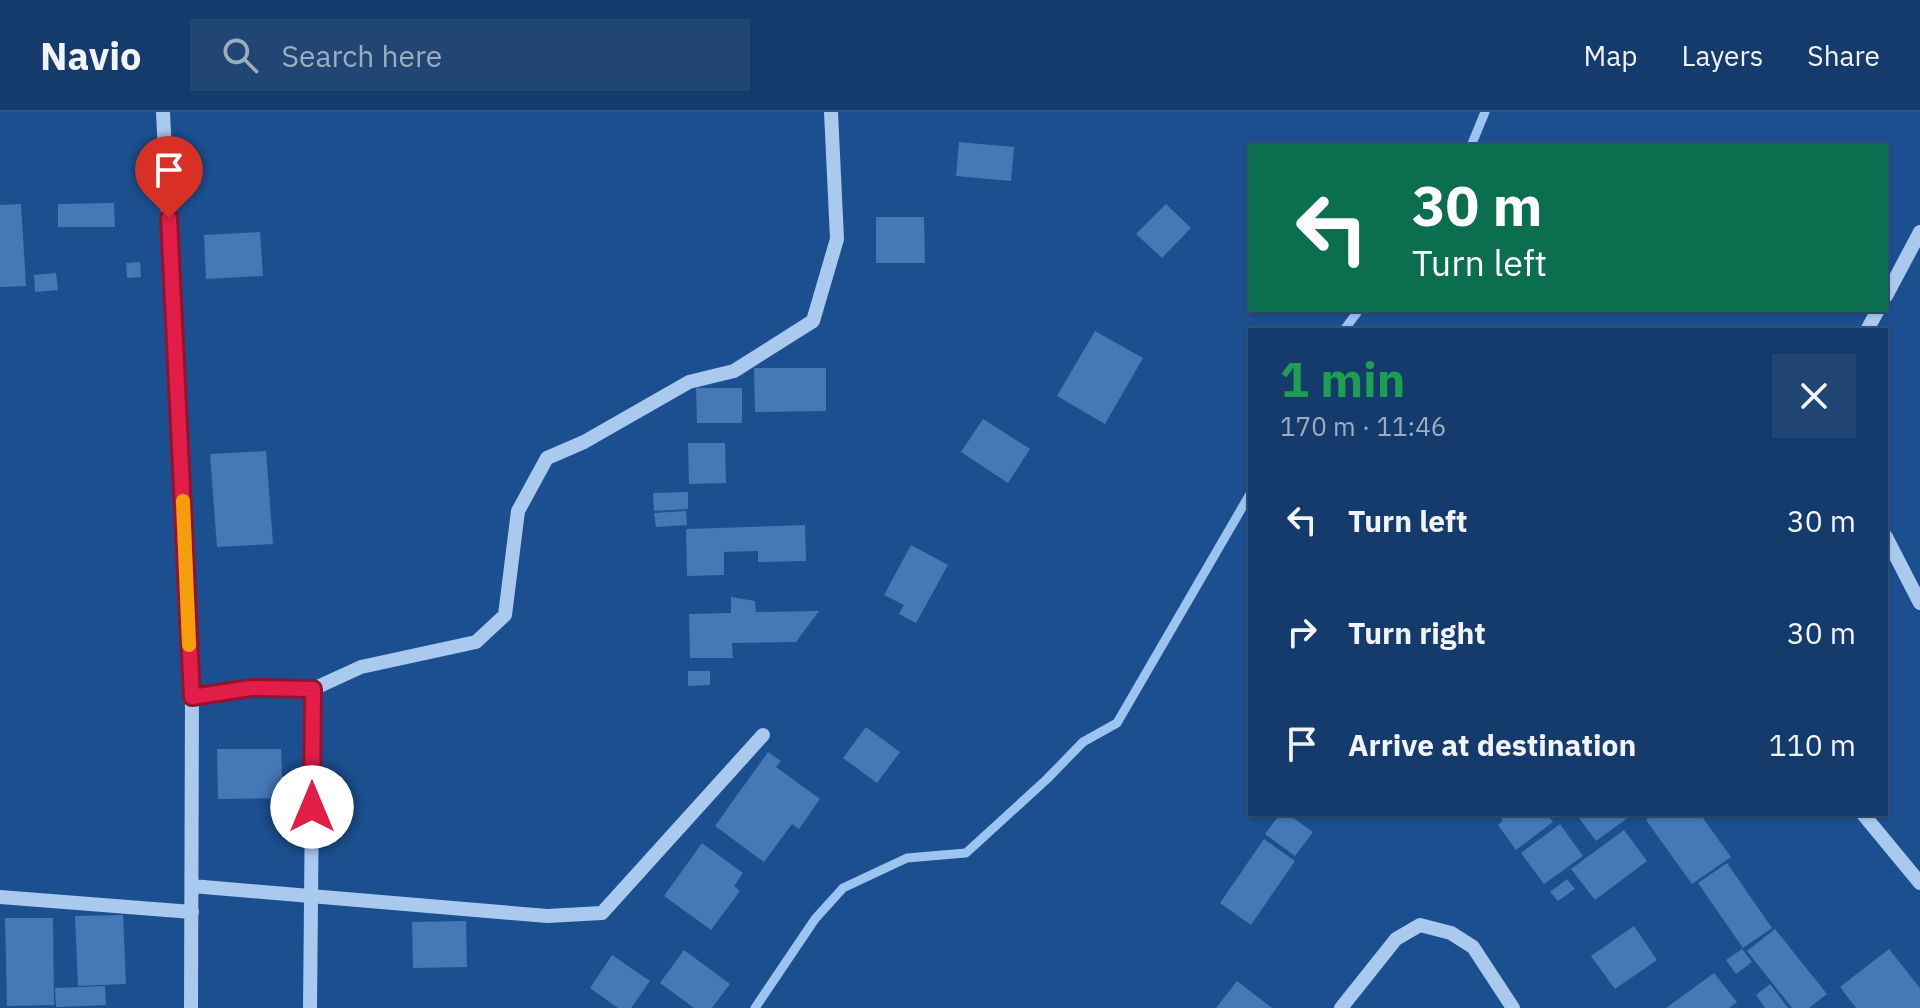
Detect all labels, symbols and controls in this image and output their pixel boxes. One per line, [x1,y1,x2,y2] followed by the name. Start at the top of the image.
[190,19,750,91] search box
[40,31,142,80] text: Navio
[218,33,262,77] icon: search
[282,36,442,75] text: Search here
[1583,37,1637,74] text: Map
[1681,37,1763,74] text: Layers
[1807,37,1880,74] text: Share
[135,136,203,218] pin
[147,148,191,192] icon: arrive
[1412,169,1542,241] text: 30 m
[1280,176,1384,280] icon: left
[1412,239,1547,286] text: Turn left
[1280,348,1405,410] text: 1 min
[1772,354,1856,438] button: close
[1280,409,1446,443] text: 170 m · 11:46
[1280,498,1324,542] icon: left
[1348,501,1467,540] text: Turn left
[1787,501,1856,540] text: 30 m
[1280,610,1324,654] icon: right
[1348,613,1486,652] text: Turn right
[1787,613,1856,652] text: 30 m
[1280,722,1324,766] icon: arrive
[1348,725,1636,764] text: Arrive at destination
[1769,725,1856,764] text: 110 m
[270,765,354,849] position arrow

